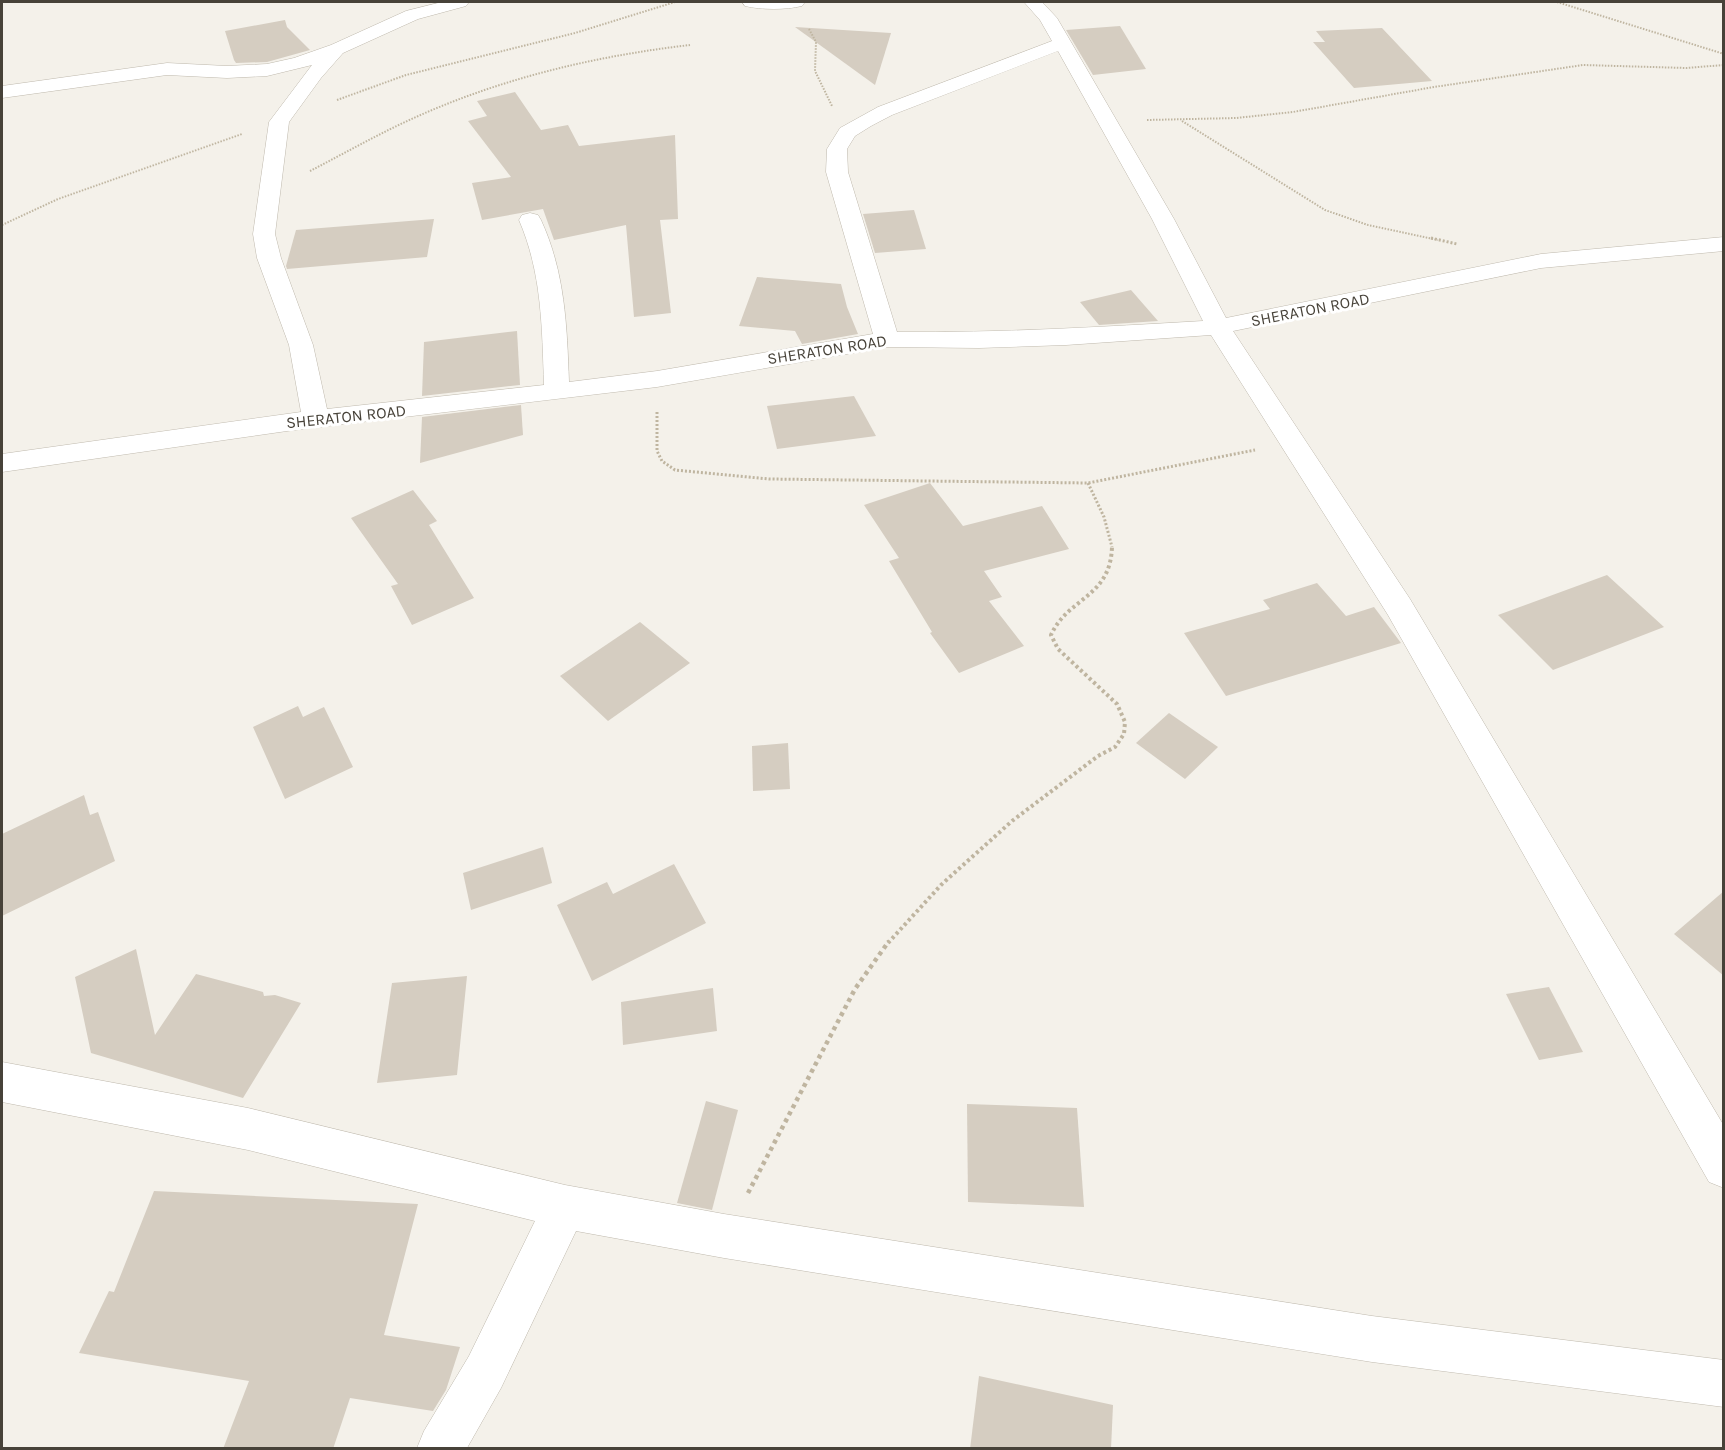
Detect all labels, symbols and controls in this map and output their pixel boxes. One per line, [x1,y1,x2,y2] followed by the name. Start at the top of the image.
[1249,289,1371,330] street label: SHERATON ROAD
[766,331,888,368] street label: SHERATON ROAD
[285,401,407,432] street label: SHERATON ROAD

